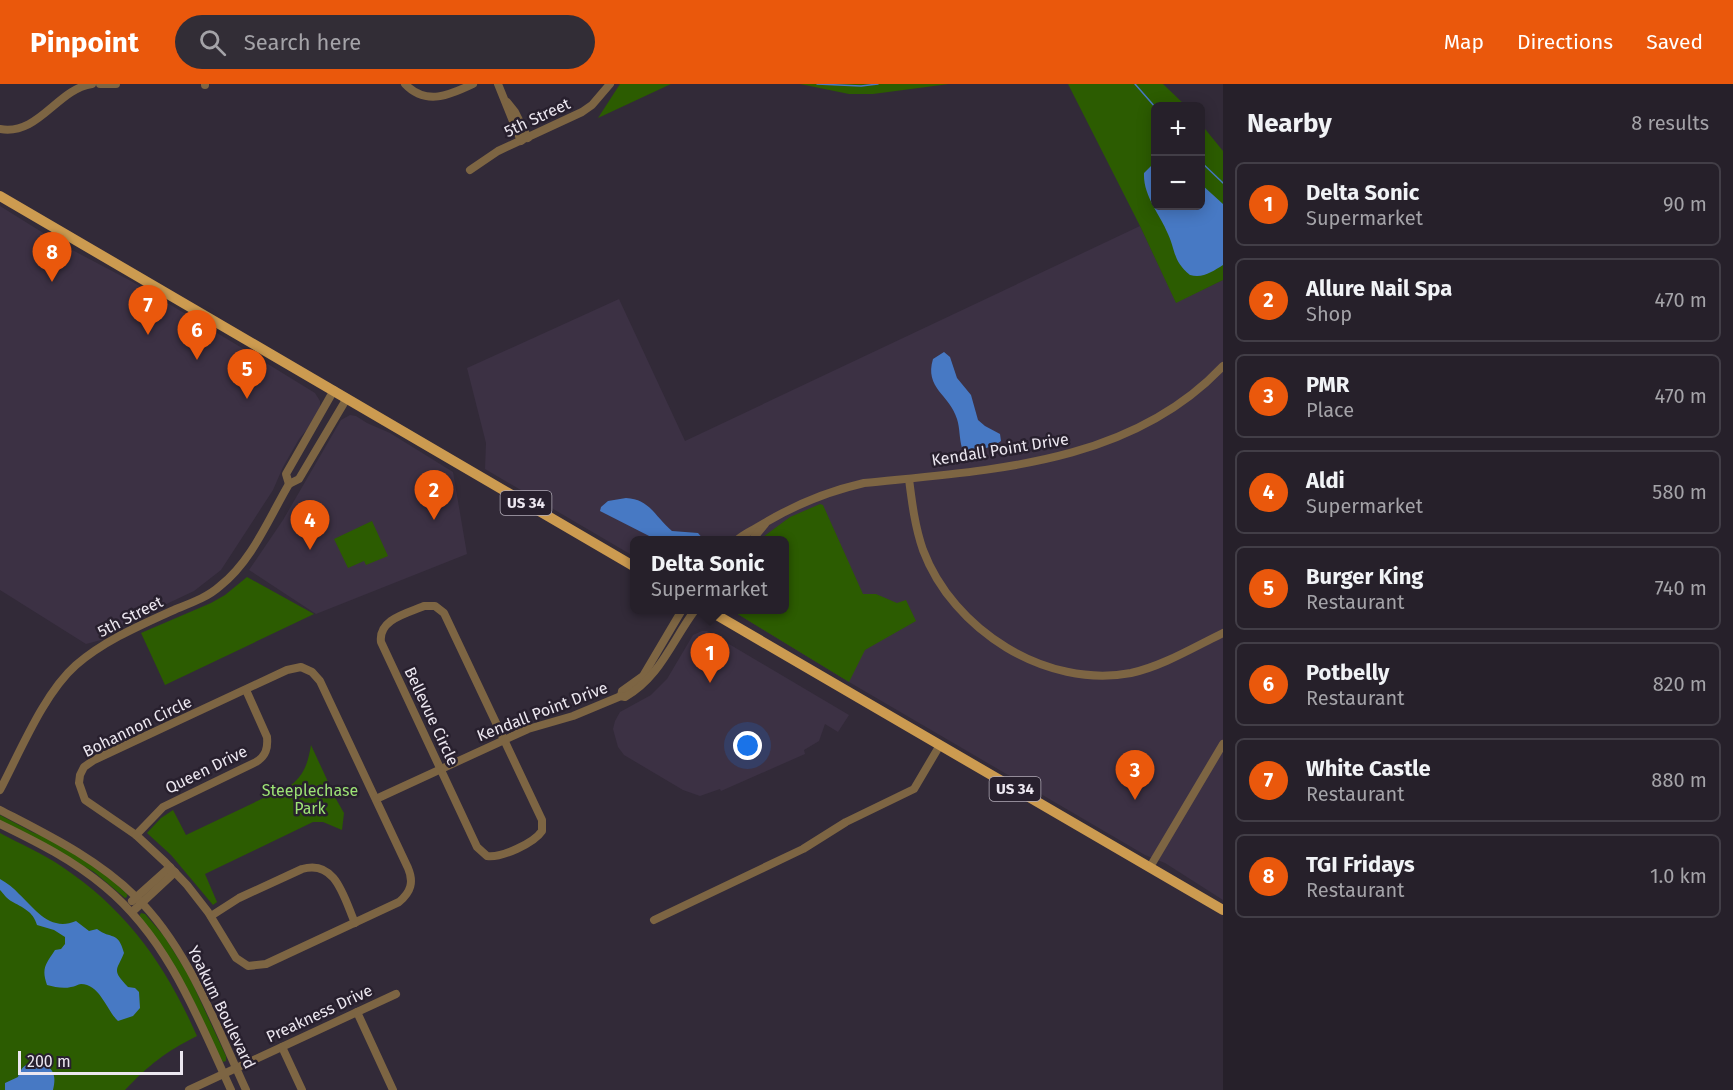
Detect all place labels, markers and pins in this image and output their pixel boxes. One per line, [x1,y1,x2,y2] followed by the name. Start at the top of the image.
[32,232,72,282] pin: 8
[128,286,168,335] pin: 7
[178,310,216,360] pin: 6
[228,350,266,399] pin: 5
[414,470,454,520] pin: 2
[290,500,330,550] pin: 4
[690,634,730,683] pin: 1
[1116,750,1154,800] pin: 3

